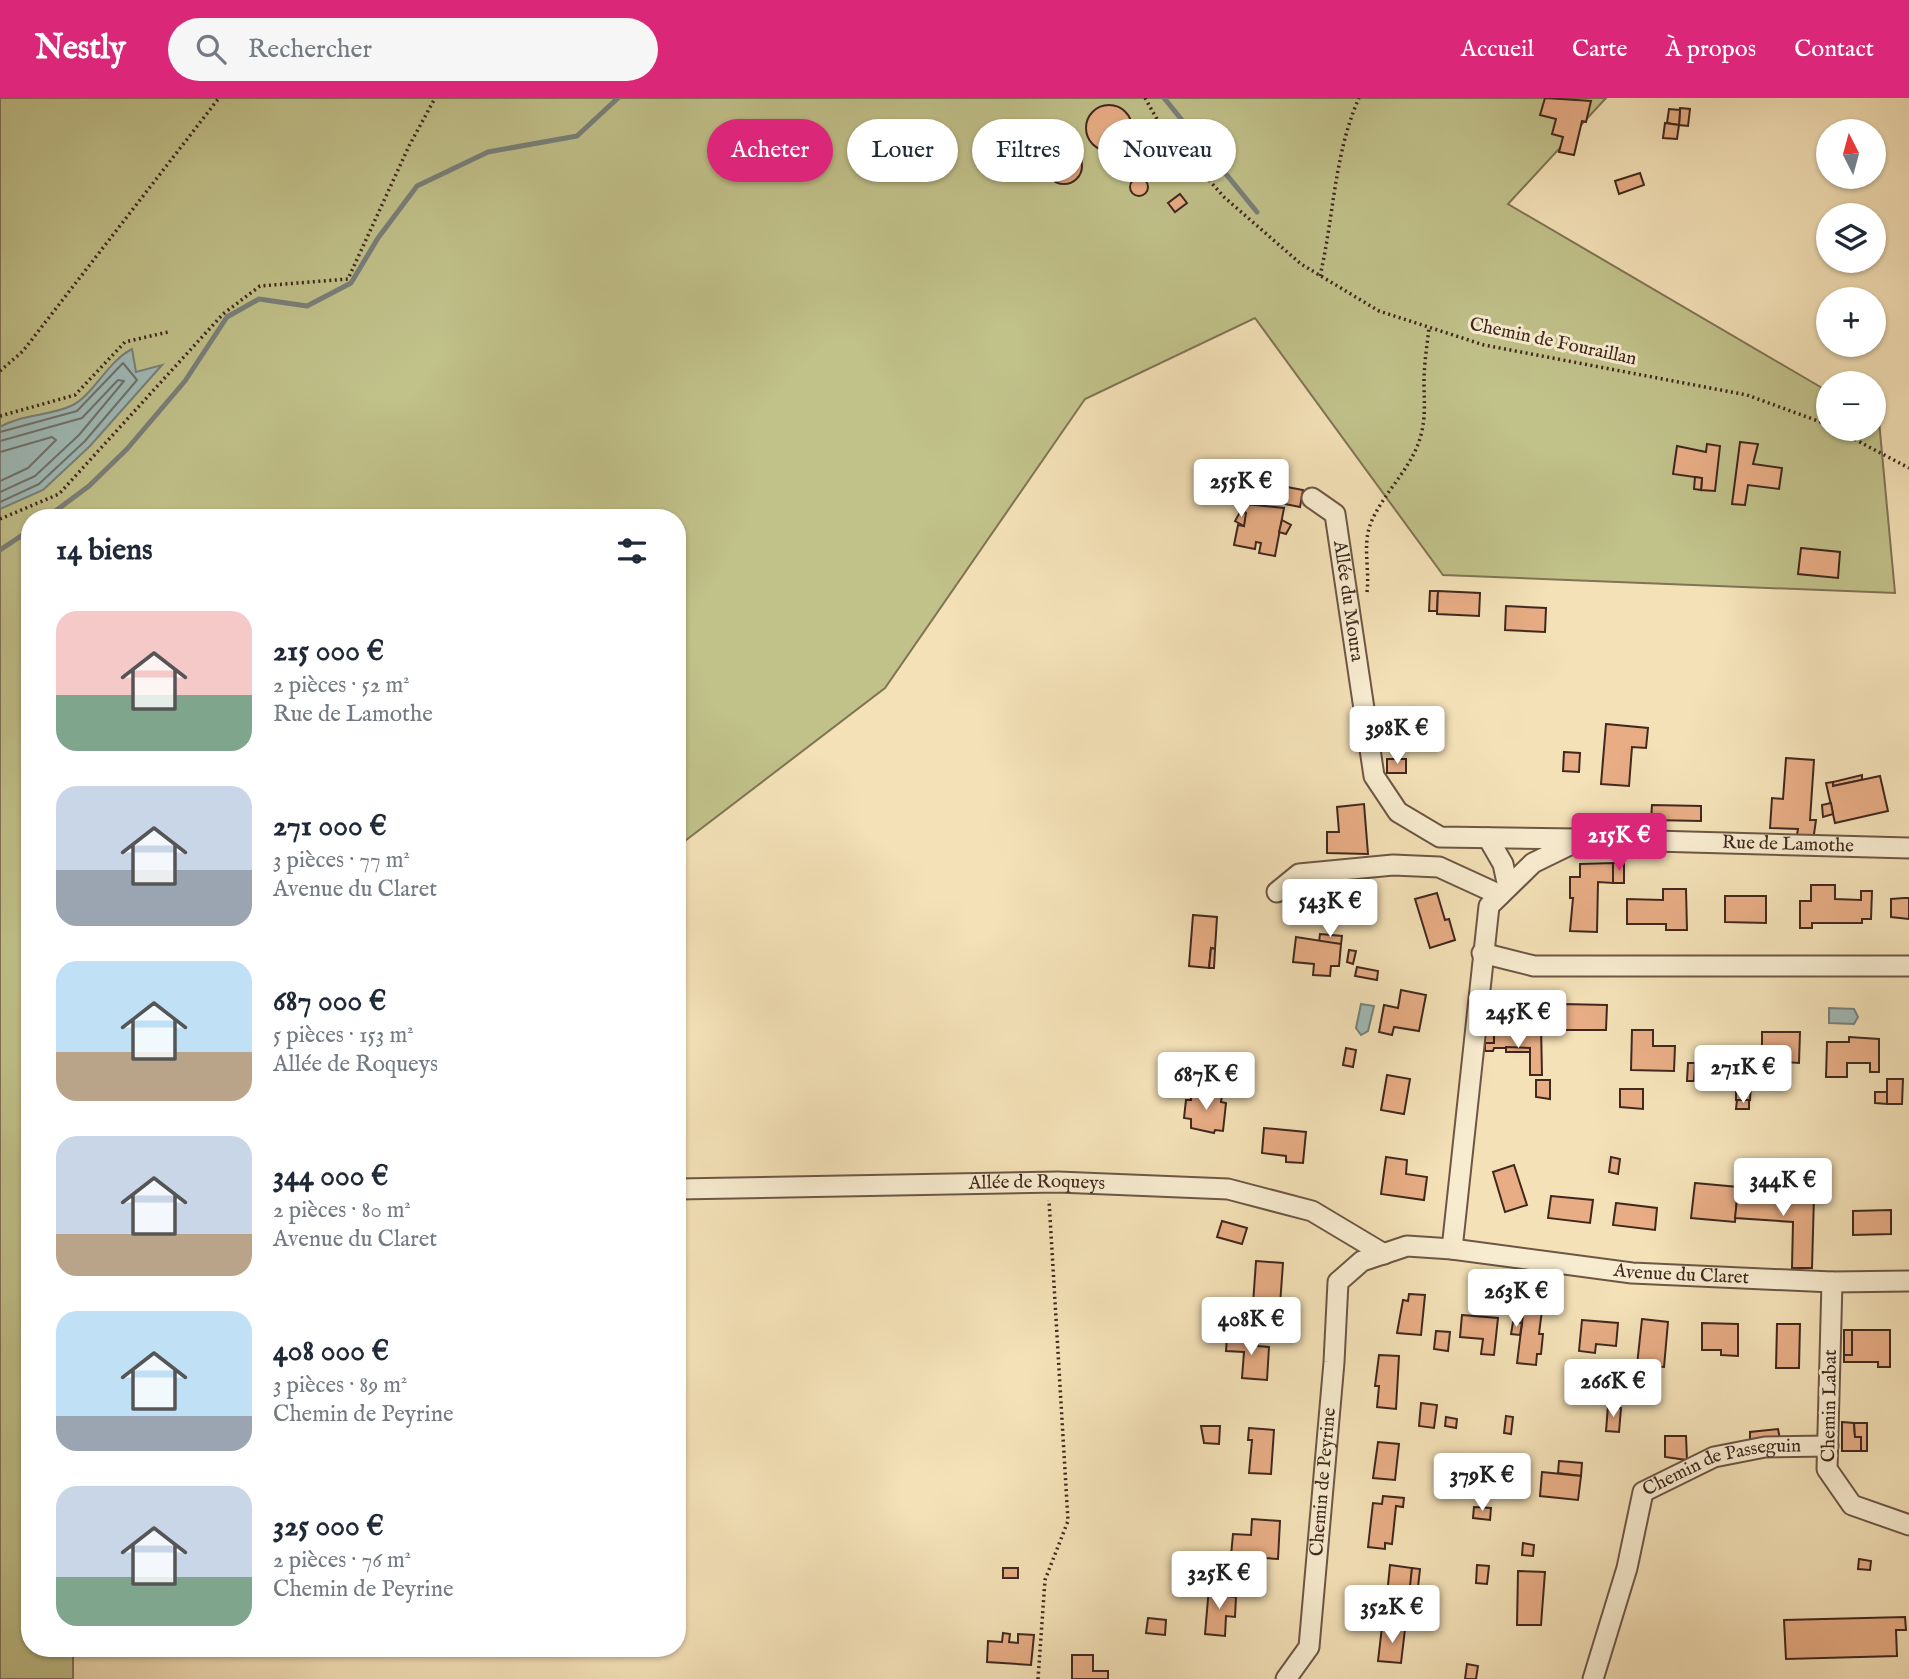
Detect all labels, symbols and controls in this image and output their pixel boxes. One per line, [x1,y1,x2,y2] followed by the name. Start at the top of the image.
[168,18,658,81] search box
[35,28,126,70] text: Nestly
[192,30,230,68] icon: search
[248,33,372,66] text: Rechercher
[1461,34,1534,65] text: Accueil
[1572,34,1628,65] text: Carte
[1666,34,1756,65] text: À propos
[1794,34,1874,65] text: Contact
[707,119,833,182] chip: Acheter
[847,119,958,182] chip: Louer
[972,119,1084,182] chip: Filtres
[1098,119,1236,182] chip: Nouveau
[1816,119,1886,189] north arrow
[1816,119,1886,441] map controls
[1816,203,1886,273] button: layers
[1816,287,1886,357] button: +
[1467,313,1639,371] street label: Chemin de Fouraillan
[1816,371,1886,441] button: −
[1184,460,1298,519] pin: 255K €
[1210,467,1272,496] text: 255K €
[56,532,153,570] text: 14 biens
[613,532,651,570] icon: filters
[1327,538,1369,664] street label: Allée du Moura
[273,633,384,671] text: 215 000 €
[112,639,196,723] icon: home
[273,671,410,700] text: 2 pièces · 52 m²
[273,700,433,729] text: Rue de Lamothe
[1340,706,1454,766] pin: 398K €
[1366,714,1428,743] text: 398K €
[273,808,387,846] text: 271 000 €
[112,814,196,898] icon: home
[1562,814,1676,873] pin: 215K €
[1588,821,1650,850] text: 215K €
[1722,831,1854,858] street label: Rue de Lamothe
[273,846,410,875] text: 3 pièces · 77 m²
[273,875,437,904] text: Avenue du Claret
[1273,880,1387,939] pin: 543K €
[1298,887,1362,916] text: 543K €
[273,983,386,1021] text: 687 000 €
[112,989,196,1073] icon: home
[1461,990,1575,1050] pin: 245K €
[1485,998,1551,1027] text: 245K €
[273,1021,414,1050] text: 5 pièces · 153 m²
[1686,1046,1800,1105] pin: 271K €
[273,1050,438,1079] text: Allée de Roqueys
[1149,1052,1263,1112] pin: 687K €
[1711,1053,1776,1082] text: 271K €
[1174,1060,1238,1089] text: 687K €
[273,1158,389,1196] text: 344 000 €
[1726,1158,1840,1218] pin: 344K €
[112,1164,196,1248] icon: home
[1750,1166,1816,1195] text: 344K €
[967,1170,1106,1196] street label: Allée de Roqueys
[273,1196,411,1225] text: 2 pièces · 80 m²
[273,1225,437,1254] text: Avenue du Claret
[1611,1259,1750,1290] street label: Avenue du Claret
[1459,1270,1573,1329] pin: 263K €
[1484,1277,1548,1306] text: 263K €
[1194,1298,1308,1357] pin: 408K €
[1218,1305,1284,1334] text: 408K €
[273,1333,389,1371] text: 408 000 €
[112,1339,196,1423] icon: home
[1817,1349,1843,1463] street label: Chemin Labat
[1556,1360,1670,1419] pin: 266K €
[1580,1367,1646,1396] text: 266K €
[273,1371,408,1400] text: 3 pièces · 89 m²
[273,1400,454,1429] text: Chemin de Peyrine
[1305,1406,1342,1557] street label: Chemin de Peyrine
[1639,1434,1801,1502] street label: Chemin de Passeguin
[1425,1454,1539,1513] pin: 379K €
[1450,1461,1514,1490] text: 379K €
[273,1508,384,1546] text: 325 000 €
[112,1514,196,1598] icon: home
[273,1546,411,1575] text: 2 pièces · 76 m²
[1162,1552,1276,1611] pin: 325K €
[1188,1559,1250,1588] text: 325K €
[273,1575,454,1604] text: Chemin de Peyrine
[1335,1586,1449,1645] pin: 352K €
[1361,1593,1423,1622] text: 352K €

